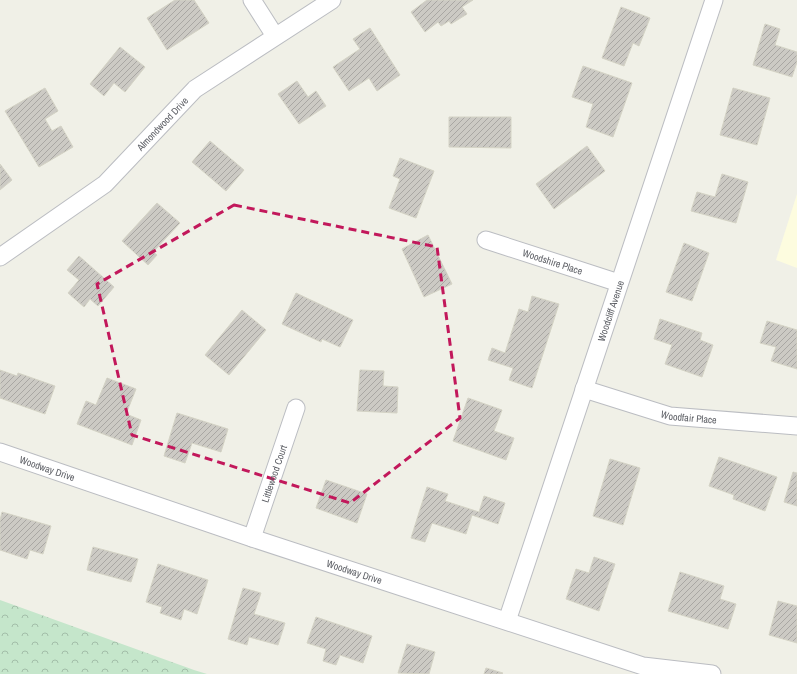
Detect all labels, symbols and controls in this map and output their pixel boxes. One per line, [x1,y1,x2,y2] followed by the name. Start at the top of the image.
[133,94,191,154] street label: Almondwood Drive
[521,246,585,277] street label: Woodshire Place
[594,278,627,343] street label: Woodcliff Avenue
[659,407,718,426] street label: Woodfair Place
[258,443,290,504] street label: Littlewood Court
[18,453,77,484] street label: Woodway Drive
[325,556,384,587] street label: Woodway Drive

